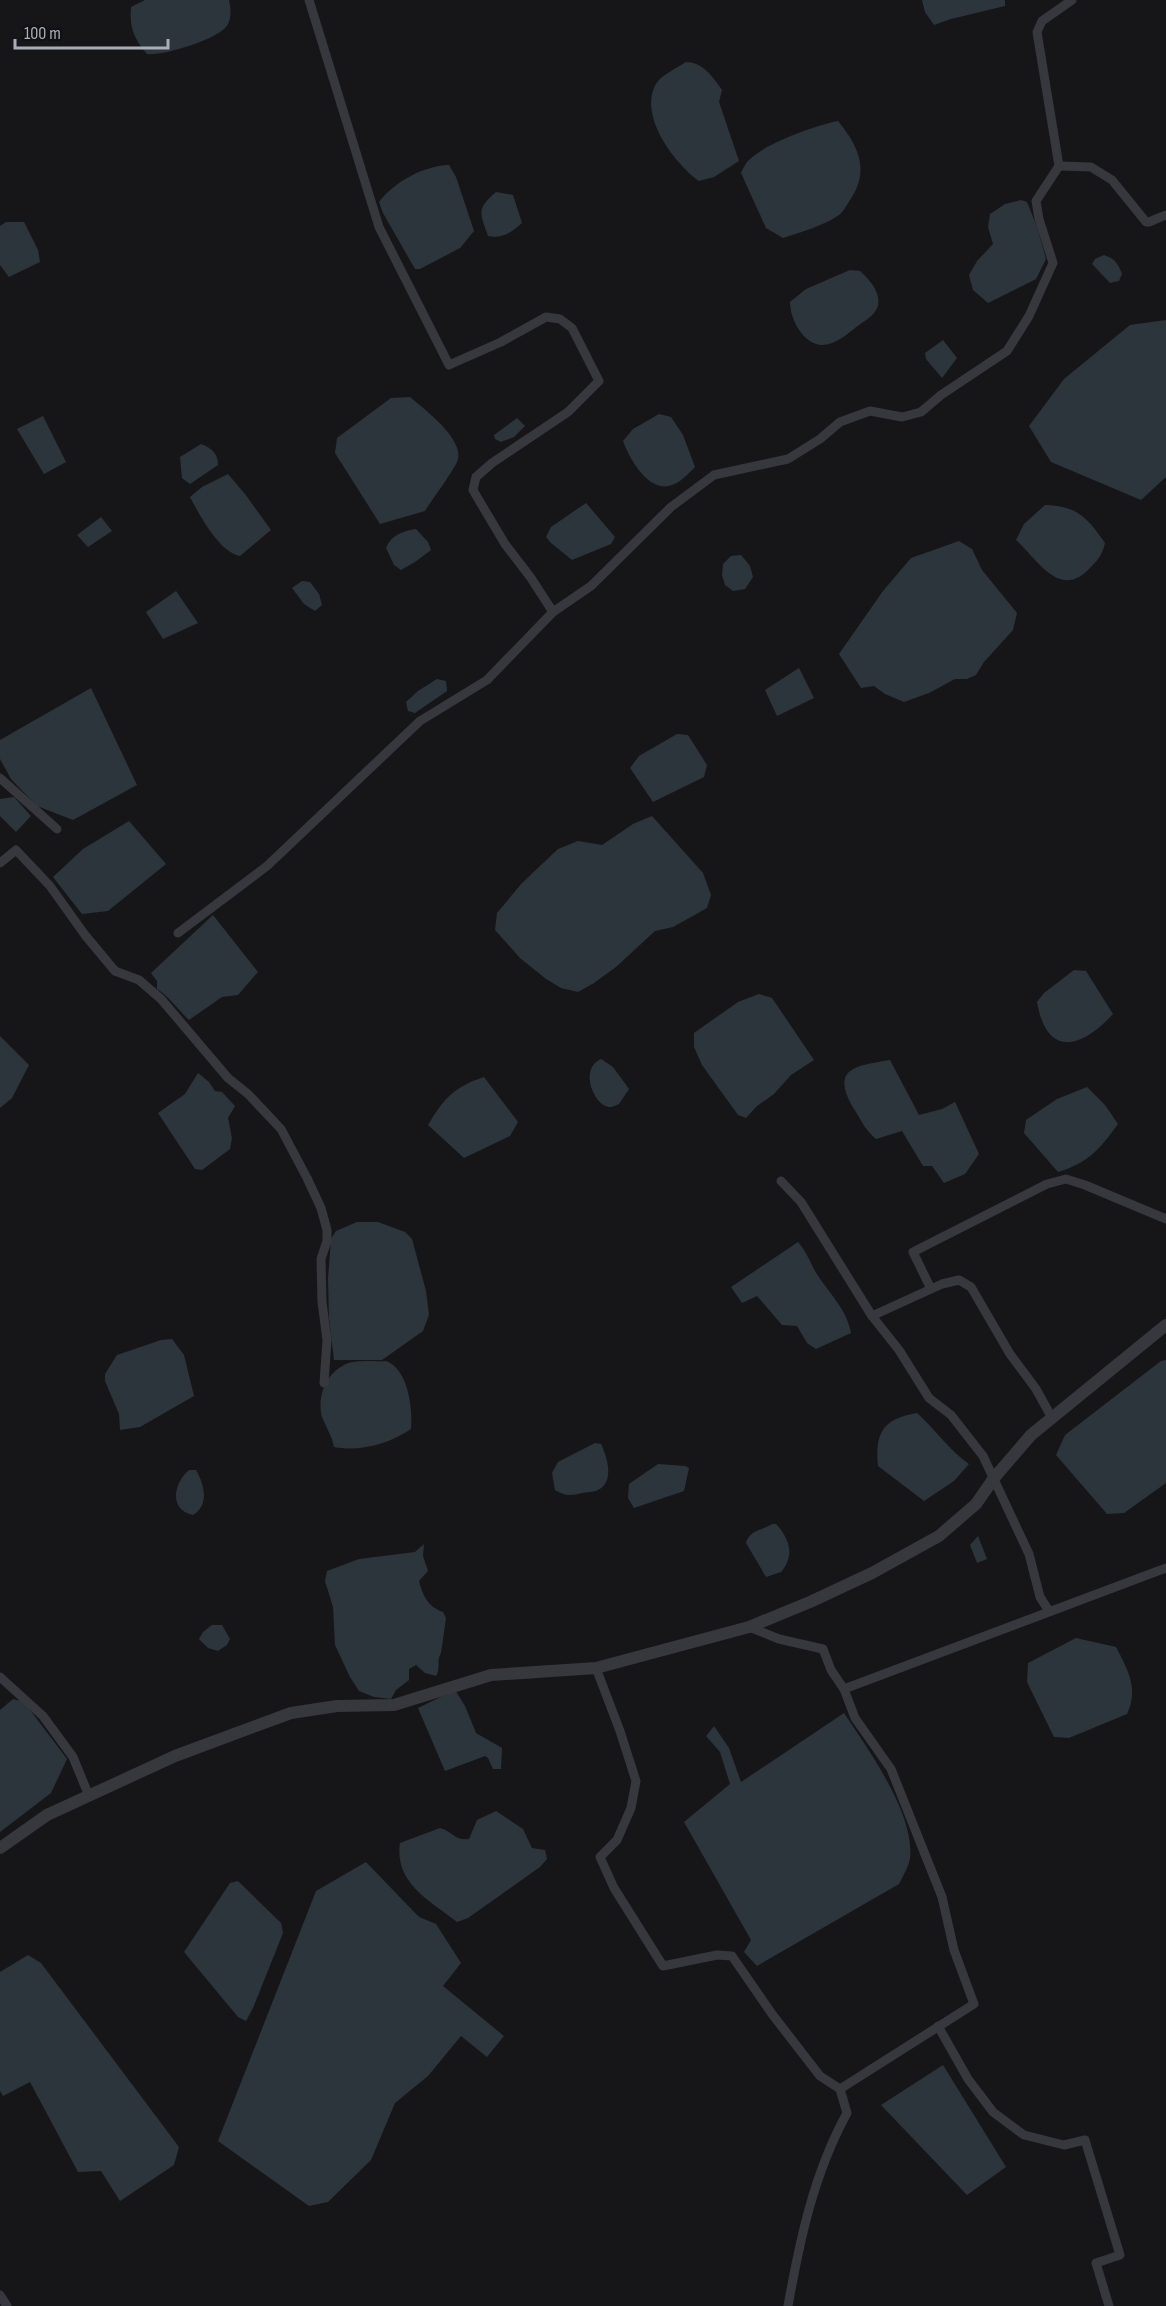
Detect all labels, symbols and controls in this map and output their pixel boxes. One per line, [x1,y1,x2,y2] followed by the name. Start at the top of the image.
[15,12,168,50] scale bar
[24,23,61,44] text: 100 m

